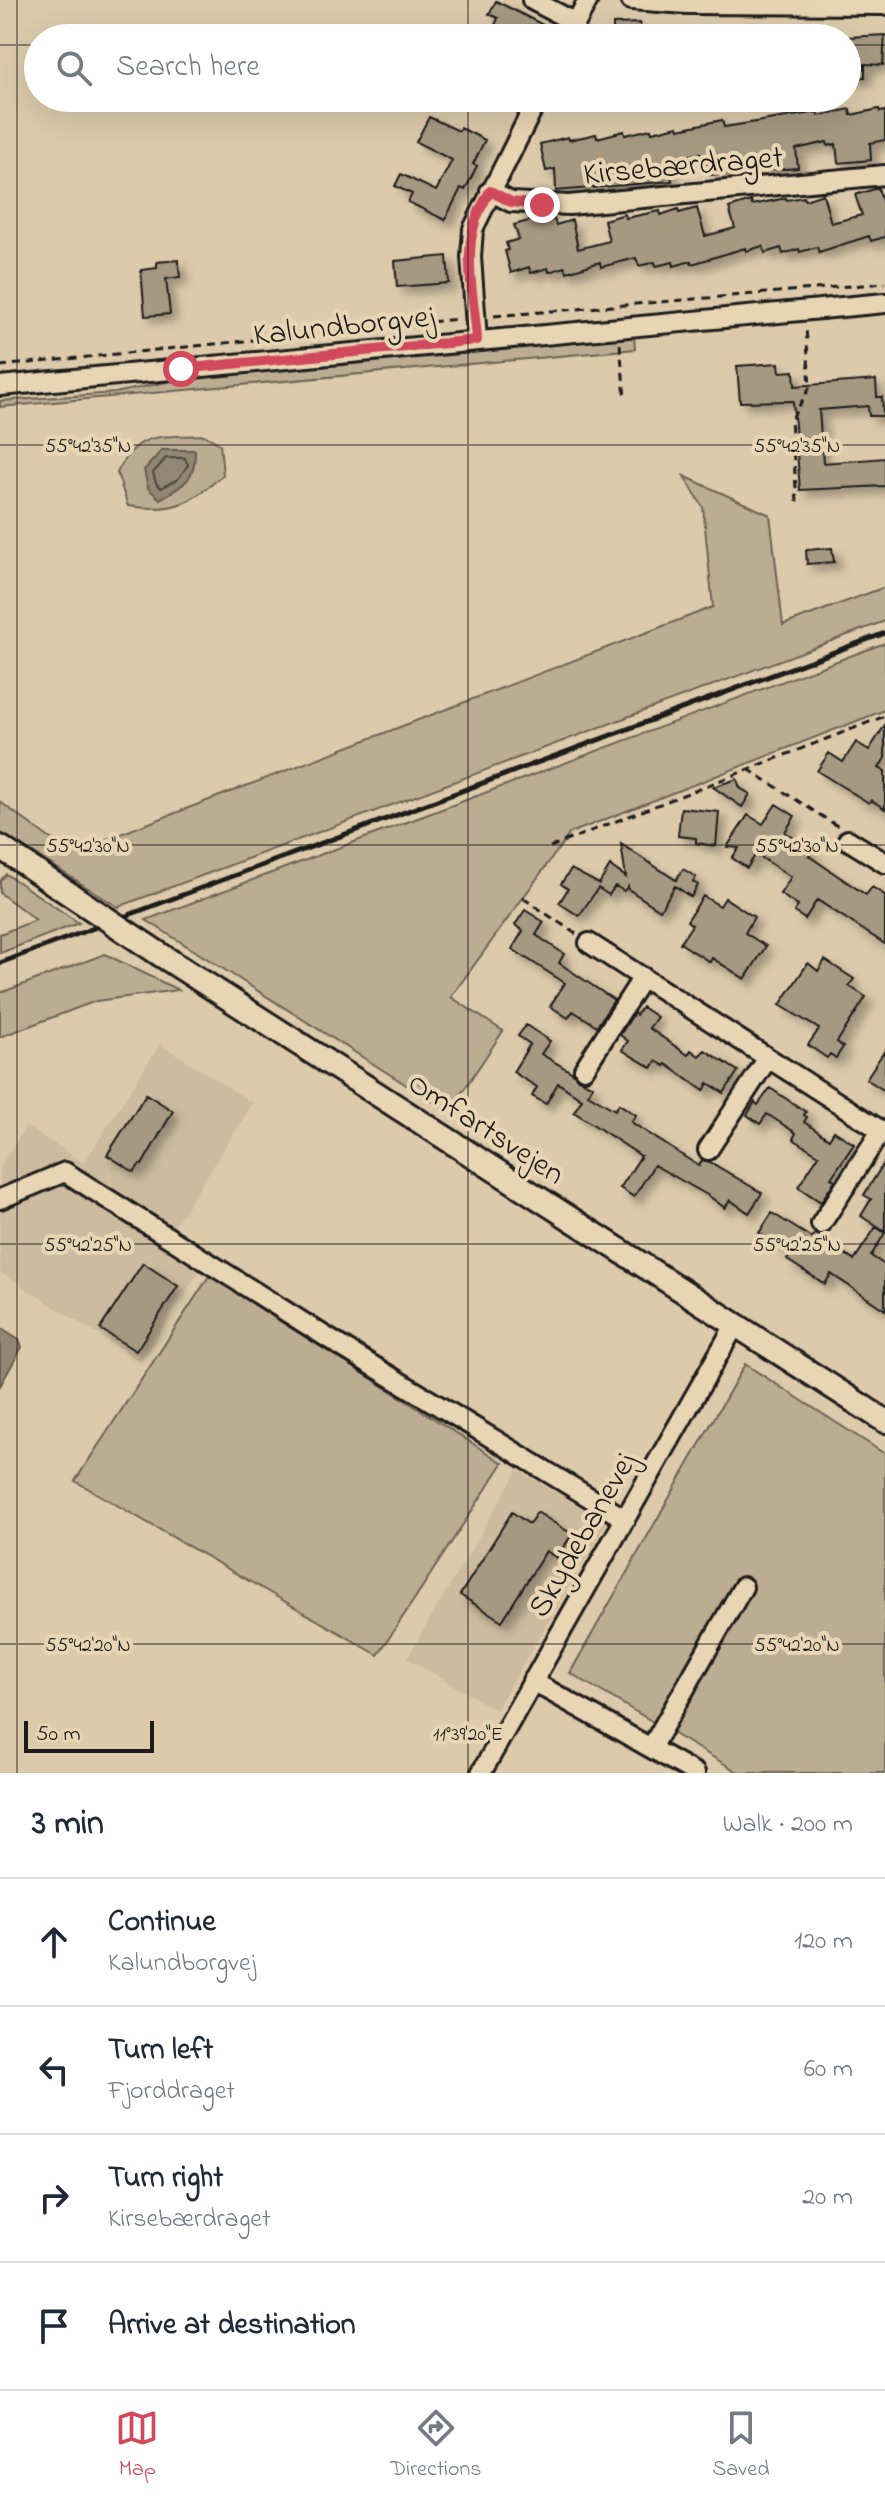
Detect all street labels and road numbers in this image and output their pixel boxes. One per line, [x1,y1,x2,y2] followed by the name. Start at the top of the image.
[581,135,785,200] street label: Kirsebærdraget
[251,295,438,360] street label: Kalundborgvej
[397,1061,573,1198] street label: Omfartsvejen
[518,1444,651,1627] street label: Skydebanevej

